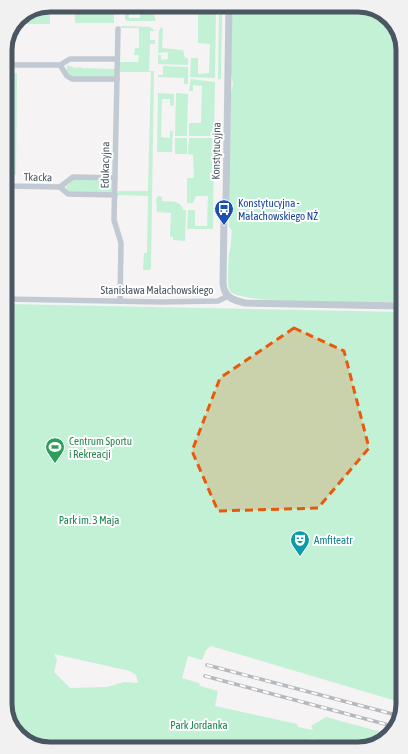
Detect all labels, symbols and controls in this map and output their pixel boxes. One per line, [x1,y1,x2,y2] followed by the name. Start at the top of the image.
[210,122,222,180] street label: Konstytucyjna
[99,142,111,188] street label: Edukacyjna
[24,171,52,183] street label: Tkacka
[238,197,318,222] place label: Konstytucyjna - Małachowskiego NŻ
[213,198,235,226] bus stop icon: Konstytucyjna - Małachowskiego NŻ
[101,284,213,296] street label: Stanisława Małachowskiego
[69,435,132,460] place label: Centrum Sportu i Rekreacji
[44,436,66,464] sports icon: Centrum Sportu i Rekreacji
[59,514,119,526] park label: Park im. 3 Maja
[289,529,311,557] theatre icon: Amfiteatr
[314,534,353,546] place label: Amfiteatr
[170,719,228,731] park label: Park Jordanka

